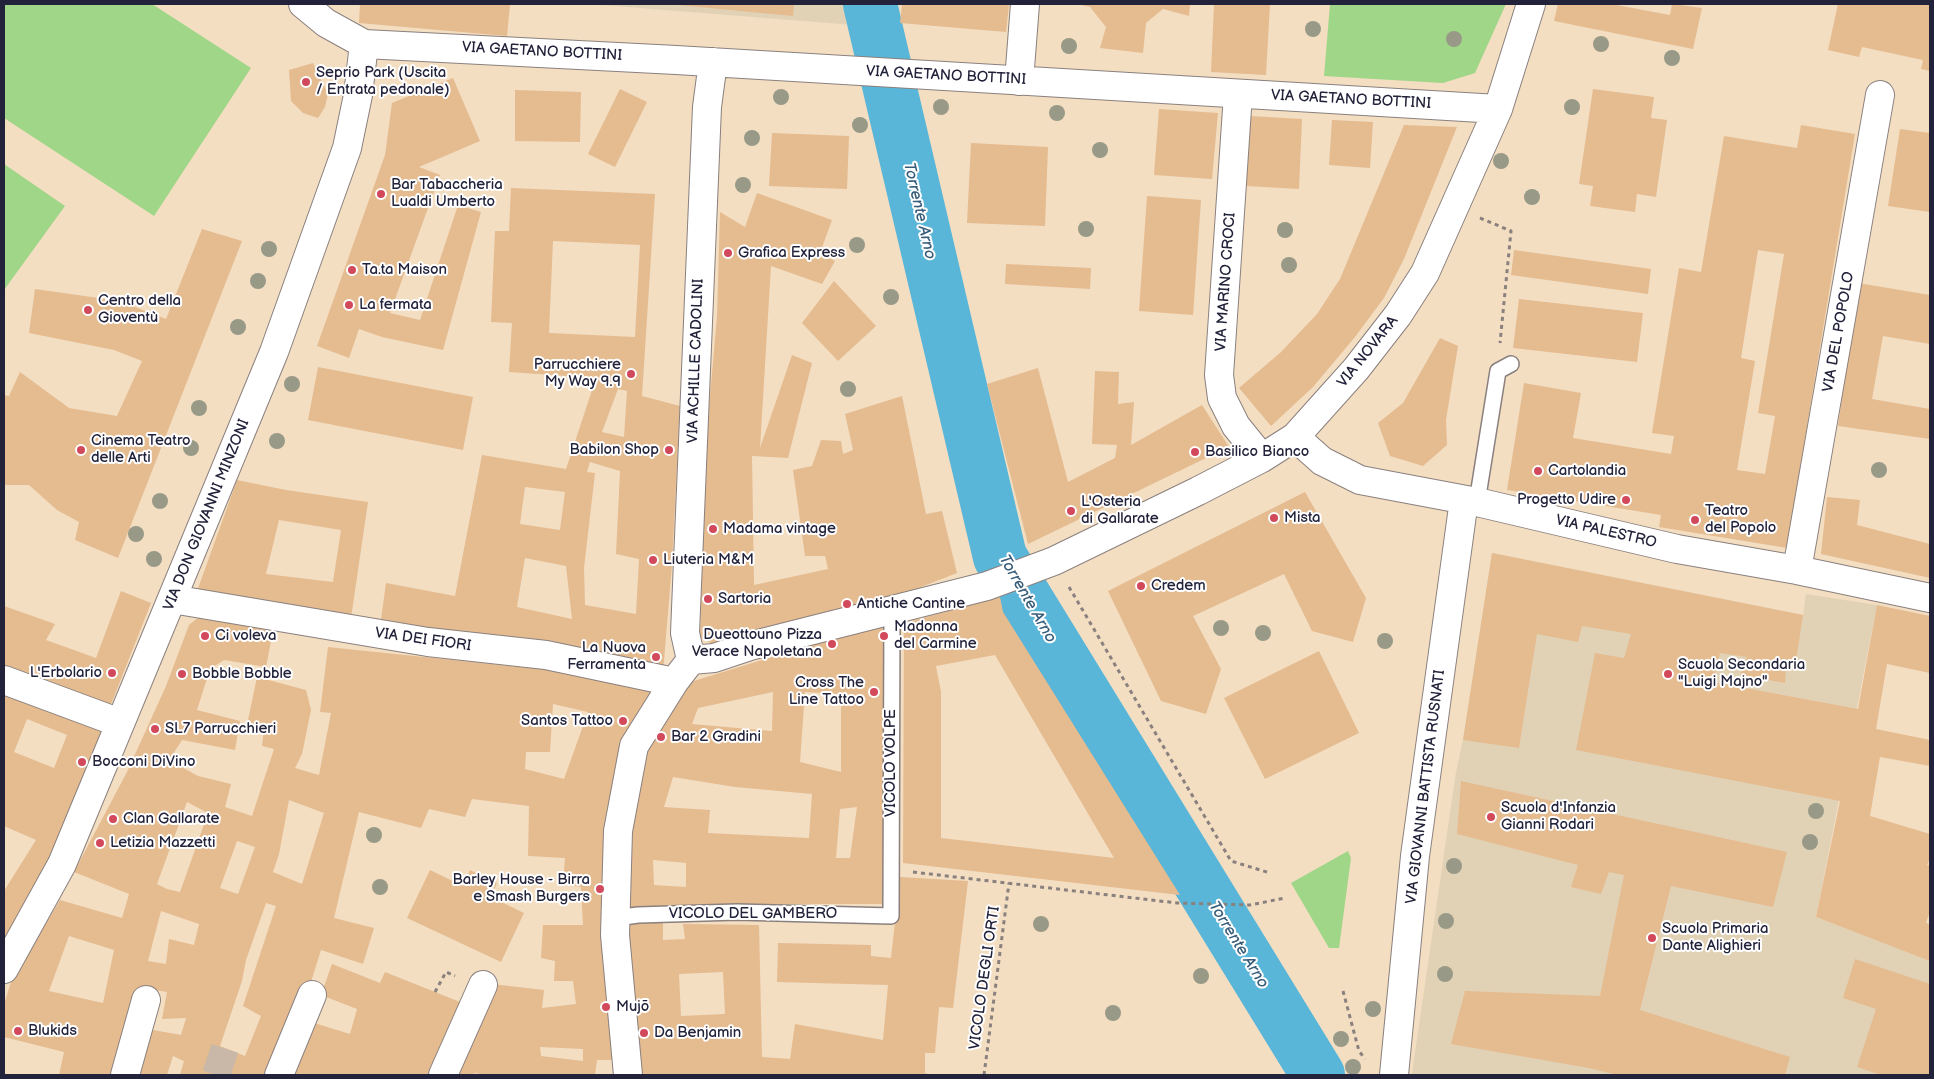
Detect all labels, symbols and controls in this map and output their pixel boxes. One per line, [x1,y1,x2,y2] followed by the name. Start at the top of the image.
[462,39,622,65] street label: VIA GAETANO BOTTINI
[866,63,1026,89] street label: VIA GAETANO BOTTINI
[316,64,449,99] place label: Seprio Park (Uscita / Entrata pedonale)
[300,76,312,88] marker: Seprio Park (Uscita / Entrata pedonale)
[1271,87,1431,113] street label: VIA GAETANO BOTTINI
[899,161,939,261] water label: Torrente Arno
[391,176,503,211] place label: Bar Tabaccheria Lualdi Umberto
[375,188,387,200] marker: Bar Tabaccheria Lualdi Umberto
[1212,212,1240,352] street label: VIA MARINO CROCI
[738,244,845,262] place label: Grafica Express
[722,247,734,259] marker: Grafica Express
[362,261,447,279] place label: Ta.ta Maison
[346,264,358,276] marker: Ta.ta Maison
[1820,270,1858,394] street label: VIA DEL POPOLO
[684,278,708,444] street label: VIA ACHILLE CADOLINI
[98,292,181,327] place label: Centro della Gioventù
[359,296,432,314] place label: La fermata
[343,299,355,311] marker: La fermata
[82,304,94,316] marker: Centro della Gioventù
[1334,313,1402,391] street label: VIA NOVARA
[534,356,621,391] place label: Parrucchiere My Way 9.9
[625,368,637,380] marker: Parrucchiere My Way 9.9
[160,417,254,613] street label: VIA DON GIOVANNI MINZONI
[91,432,191,467] place label: Cinema Teatro delle Arti
[569,441,659,459] place label: Babilon Shop
[1205,443,1309,461] place label: Basilico Bianco
[75,444,87,456] marker: Cinema Teatro delle Arti
[663,444,675,456] marker: Babilon Shop
[1189,446,1201,458] marker: Basilico Bianco
[1548,462,1626,480] place label: Cartolandia
[1532,465,1544,477] marker: Cartolandia
[1517,491,1616,509] place label: Progetto Udire
[1081,493,1159,528] place label: L'Osteria di Gallarate
[1620,494,1632,506] marker: Progetto Udire
[1705,502,1776,537] place label: Teatro del Popolo
[1065,505,1077,517] marker: L'Osteria di Gallarate
[1284,509,1321,527] place label: Mista
[1268,512,1280,524] marker: Mista
[1554,512,1658,552] street label: VIA PALESTRO
[1689,514,1701,526] marker: Teatro del Popolo
[723,520,836,538] place label: Madama vintage
[707,523,719,535] marker: Madama vintage
[663,551,754,569] place label: Liuteria M&M
[994,552,1060,646] water label: Torrente Arno
[647,554,659,566] marker: Liuteria M&M
[1151,577,1206,595] place label: Credem
[1135,580,1147,592] marker: Credem
[718,590,771,608] place label: Sartoria
[702,593,714,605] marker: Sartoria
[857,595,965,613] place label: Antiche Cantine
[841,598,853,610] marker: Antiche Cantine
[894,618,977,653] place label: Madonna del Carmine
[374,624,472,656] street label: VIA DEI FIORI
[692,626,822,661] place label: Dueottouno Pizza Verace Napoletana
[215,627,276,645] place label: Ci voleva
[199,630,211,642] marker: Ci voleva
[878,630,890,642] marker: Madonna del Carmine
[826,638,838,650] marker: Dueottouno Pizza Verace Napoletana
[567,639,646,674] place label: La Nuova Ferramenta
[650,651,662,663] marker: La Nuova Ferramenta
[1678,656,1805,691] place label: Scuola Secondaria "Luigi Majno"
[30,664,102,682] place label: L'Erbolario
[192,665,292,683] place label: Bobble Bobble
[106,667,118,679] marker: L'Erbolario
[176,668,188,680] marker: Bobble Bobble
[1662,668,1674,680] marker: Scuola Secondaria "Luigi Majno"
[1403,669,1449,905] street label: VIA GIOVANNI BATTISTA RUSNATI
[789,674,864,709] place label: Cross The Line Tattoo
[868,686,880,698] marker: Cross The Line Tattoo
[882,709,900,817] street label: VICOLO VOLPE
[521,712,613,730] place label: Santos Tattoo
[617,715,629,727] marker: Santos Tattoo
[165,720,276,738] place label: SL7 Parrucchieri
[149,723,161,735] marker: SL7 Parrucchieri
[671,728,761,746] place label: Bar 2 Gradini
[655,731,667,743] marker: Bar 2 Gradini
[92,753,195,771] place label: Bocconi DiVino
[76,756,88,768] marker: Bocconi DiVino
[1501,799,1616,834] place label: Scuola d'Infanzia Gianni Rodari
[123,810,219,828] place label: Clan Gallarate
[1485,811,1497,823] marker: Scuola d'Infanzia Gianni Rodari
[107,813,119,825] marker: Clan Gallarate
[110,834,216,852] place label: Letizia Mazzetti
[94,837,106,849] marker: Letizia Mazzetti
[453,871,590,906] place label: Barley House - Birra e Smash Burgers
[594,883,606,895] marker: Barley House - Birra e Smash Burgers
[1204,898,1272,992] water label: Torrente Arno
[669,905,837,923] street label: VICOLO DEL GAMBERO
[966,905,1004,1051] street label: VICOLO DEGLI ORTI
[1662,920,1768,955] place label: Scuola Primaria Dante Alighieri
[1646,932,1658,944] marker: Scuola Primaria Dante Alighieri
[616,998,649,1016] place label: Mujō
[600,1001,612,1013] marker: Mujō
[28,1022,77,1040] place label: Blukids
[654,1024,741,1042] place label: Da Benjamin
[12,1025,24,1037] marker: Blukids
[638,1027,650,1039] marker: Da Benjamin

